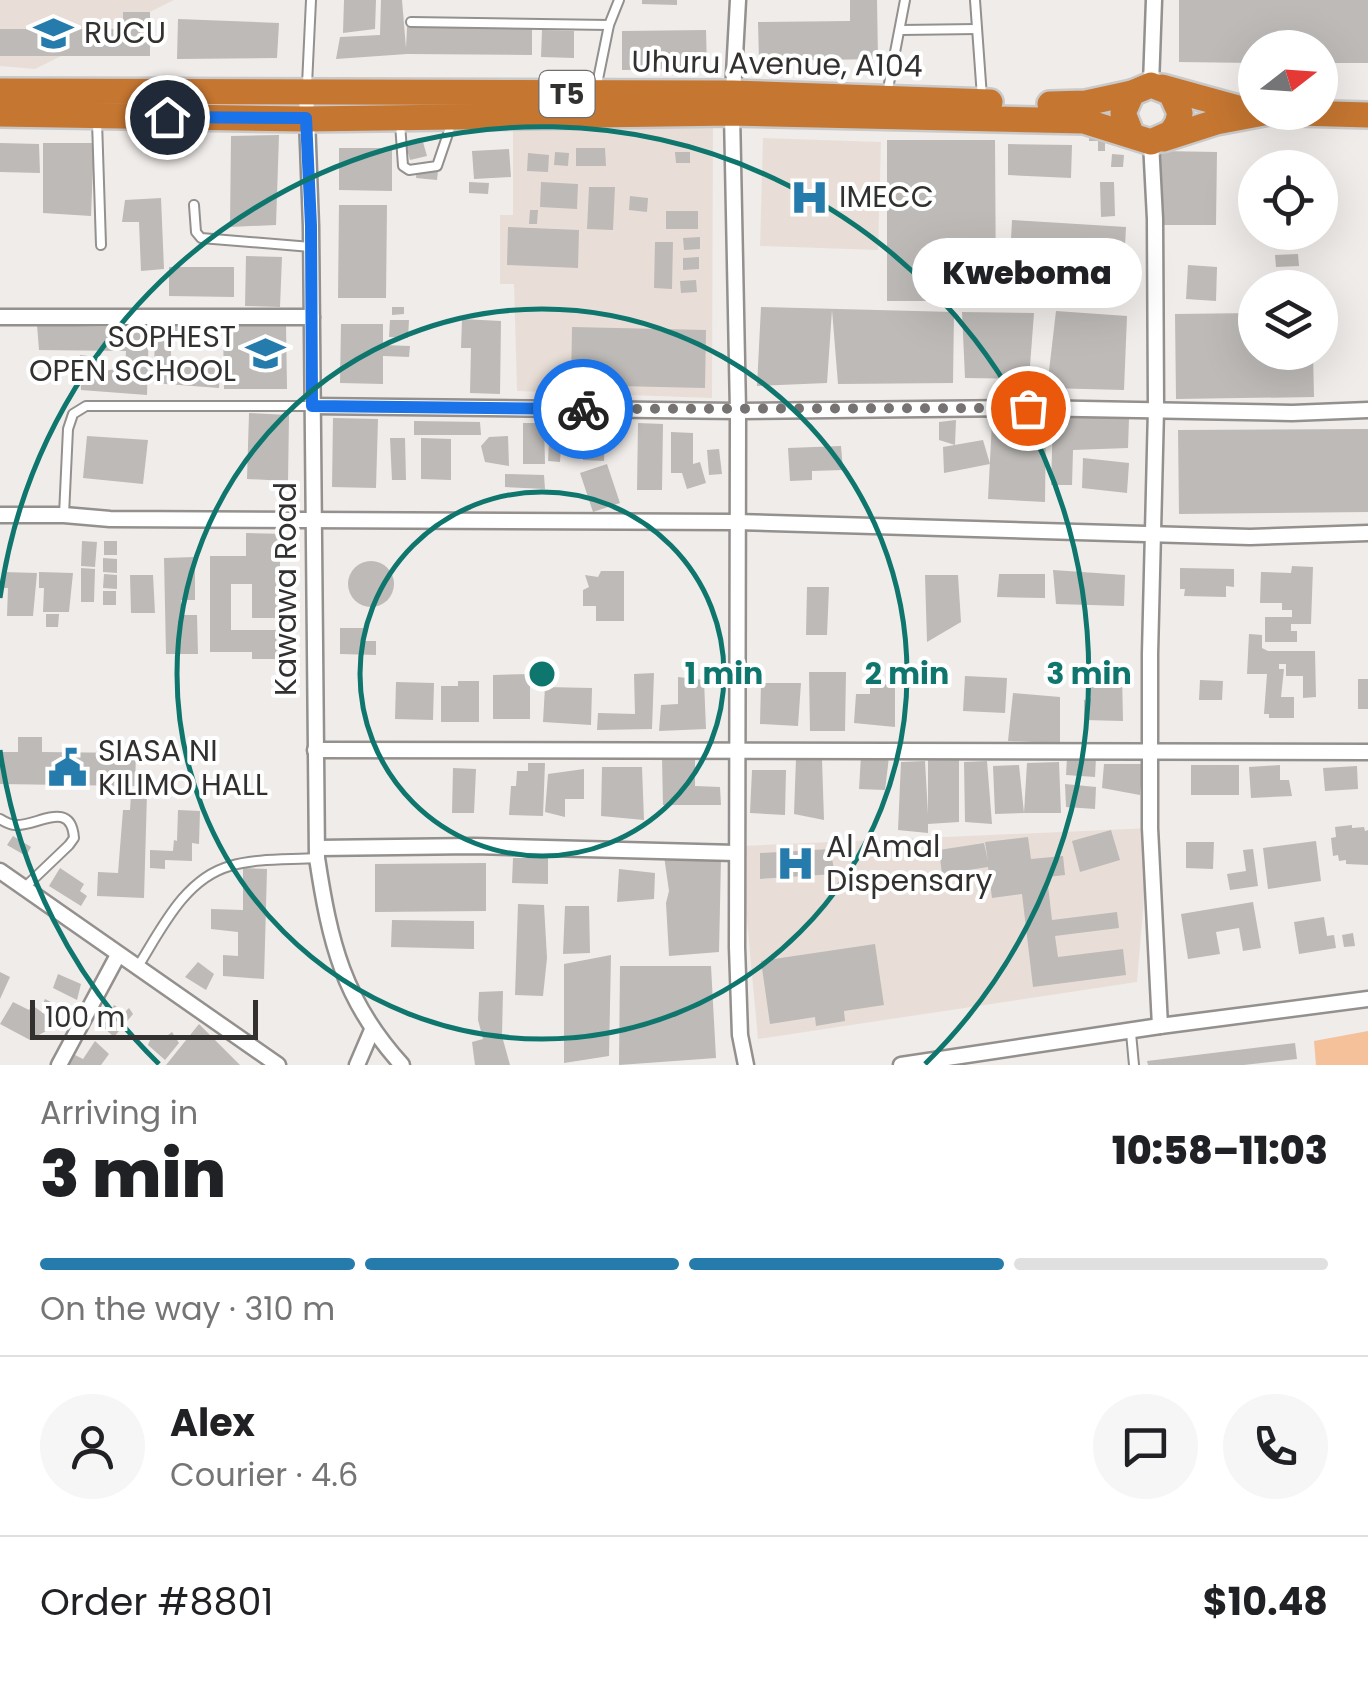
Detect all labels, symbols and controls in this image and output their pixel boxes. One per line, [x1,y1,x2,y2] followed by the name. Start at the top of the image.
[84,11,166,54] place label: RUCU
[33,12,75,54] school or university icon: RUCU
[1238,30,1338,130] north arrow
[1238,30,1338,370] map controls
[631,39,923,88] street label: Uhuru Avenue, A104
[540,71,594,117] road number: T5
[125,75,210,160] pin
[140,90,195,145] icon: home
[1238,150,1338,250] button: locate
[839,175,934,218] place label: IMECC
[788,176,830,218] hospital icon: IMECC
[913,238,1143,308] callout: Kweboma
[942,250,1112,295] text: Kweboma
[1238,270,1338,370] button: layers
[29,315,236,392] place label: SOPHEST OPEN SCHOOL
[245,333,287,375] school or university icon: SOPHEST OPEN SCHOOL
[533,359,633,459] courier
[986,366,1071,451] pin
[1001,381,1056,436] icon: bag
[556,382,611,437] icon: bike
[264,482,307,696] street label: Kawawa Road
[685,652,763,695] text: 1 min
[865,652,949,695] text: 2 min
[1046,652,1132,695] text: 3 min
[524,656,560,692] centre of rings
[98,729,268,806] place label: SIASA NI KILIMO HALL
[47,747,89,789] public building icon: SIASA NI KILIMO HALL
[826,825,992,902] place label: Al Amal Dispensary
[775,843,817,885] hospital icon: Al Amal Dispensary
[30,995,258,1040] scale bar
[45,998,125,1037] text: 100 m
[40,1090,198,1135] text: Arriving in
[1112,1124,1328,1177] text: 10:58–11:03
[40,1129,226,1220] text: 3 min
[40,1286,335,1331] text: On the way · 310 m
[40,1394,145,1499] button: person
[1093,1394,1198,1499] button: chat
[1223,1394,1328,1499] button: phone
[170,1396,255,1449] text: Alex
[170,1452,358,1497] text: Courier · 4.6
[40,1575,274,1628] text: Order #8801
[1203,1575,1328,1628] text: $10.48

